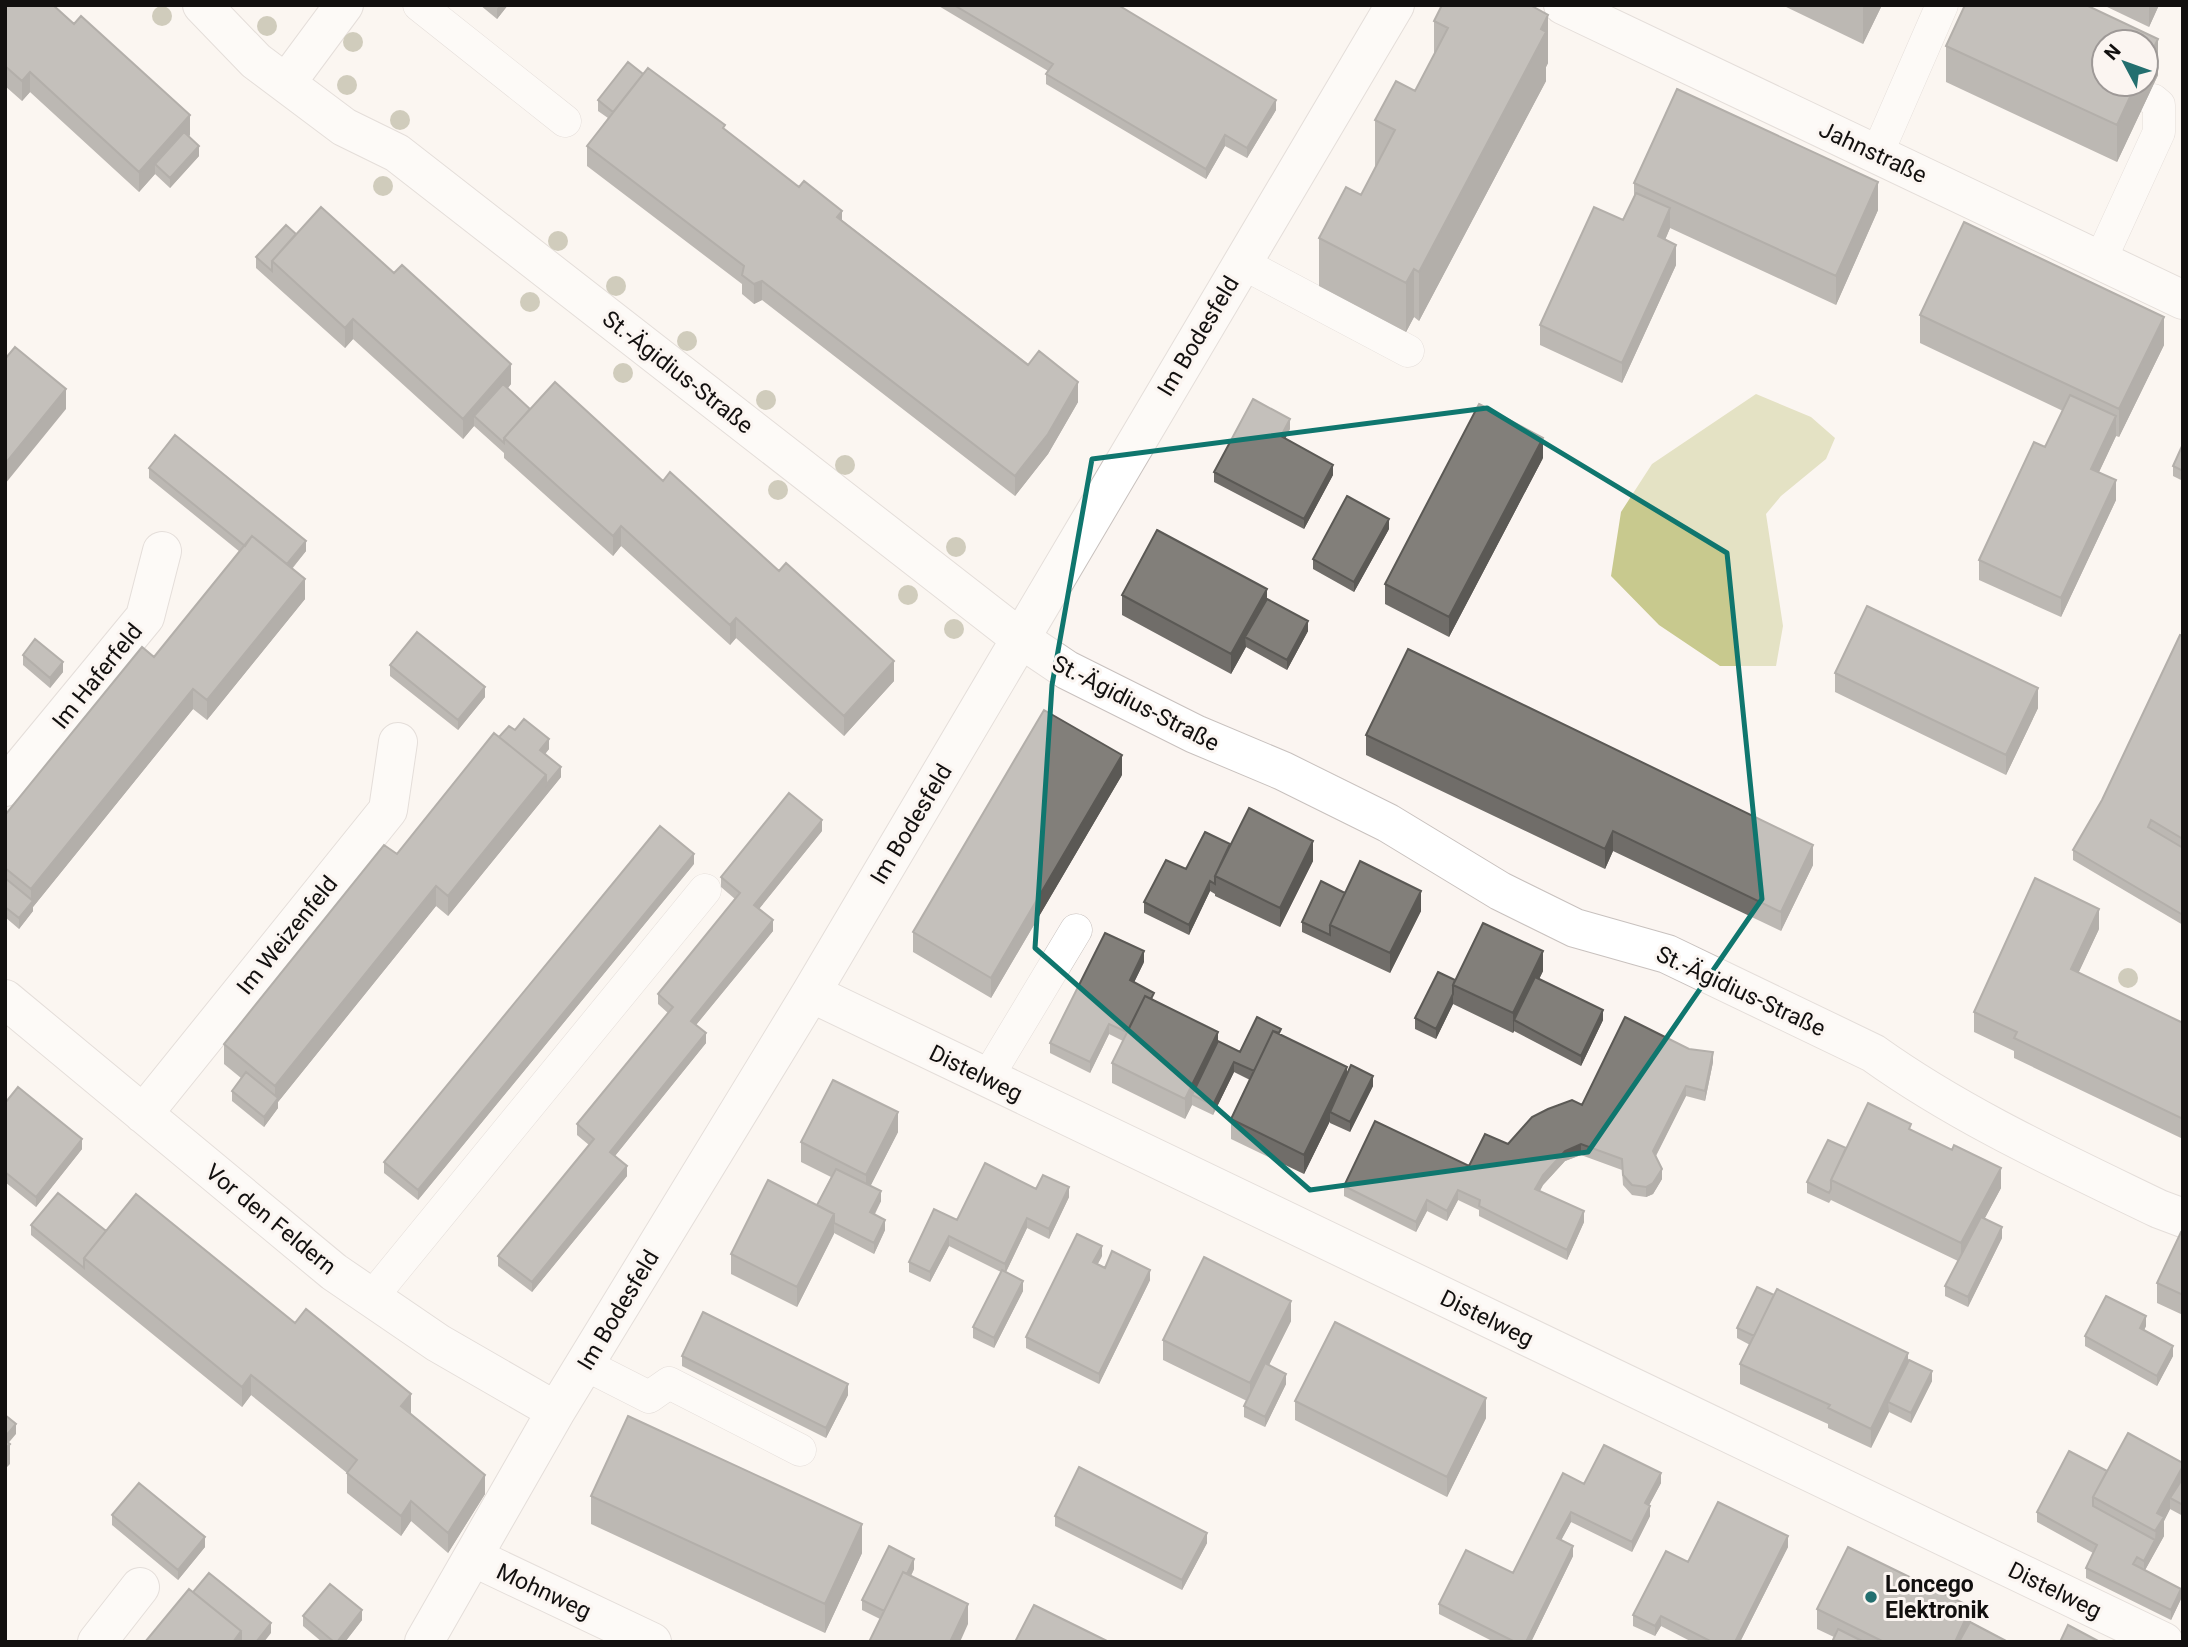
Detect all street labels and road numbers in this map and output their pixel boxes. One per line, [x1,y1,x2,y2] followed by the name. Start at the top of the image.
[1815,116,1931,189] street label: Jahnstraße
[1152,271,1245,401] street label: Im Bodesfeld
[597,305,758,440] street label: St.-Ägidius-Straße
[47,618,148,734] street label: Im Haferfeld
[1048,650,1224,757] street label: St.-Ägidius-Straße
[865,759,958,889] street label: Im Bodesfeld
[231,871,343,1000] street label: Im Weizenfeld
[1652,940,1830,1042] street label: St.-Ägidius-Straße
[925,1039,1027,1108] street label: Distelweg
[200,1158,341,1280] street label: Vor den Feldern
[572,1245,665,1375] street label: Im Bodesfeld
[1436,1284,1538,1353] street label: Distelweg
[2004,1556,2106,1625] street label: Distelweg
[492,1558,595,1625] street label: Mohnweg

